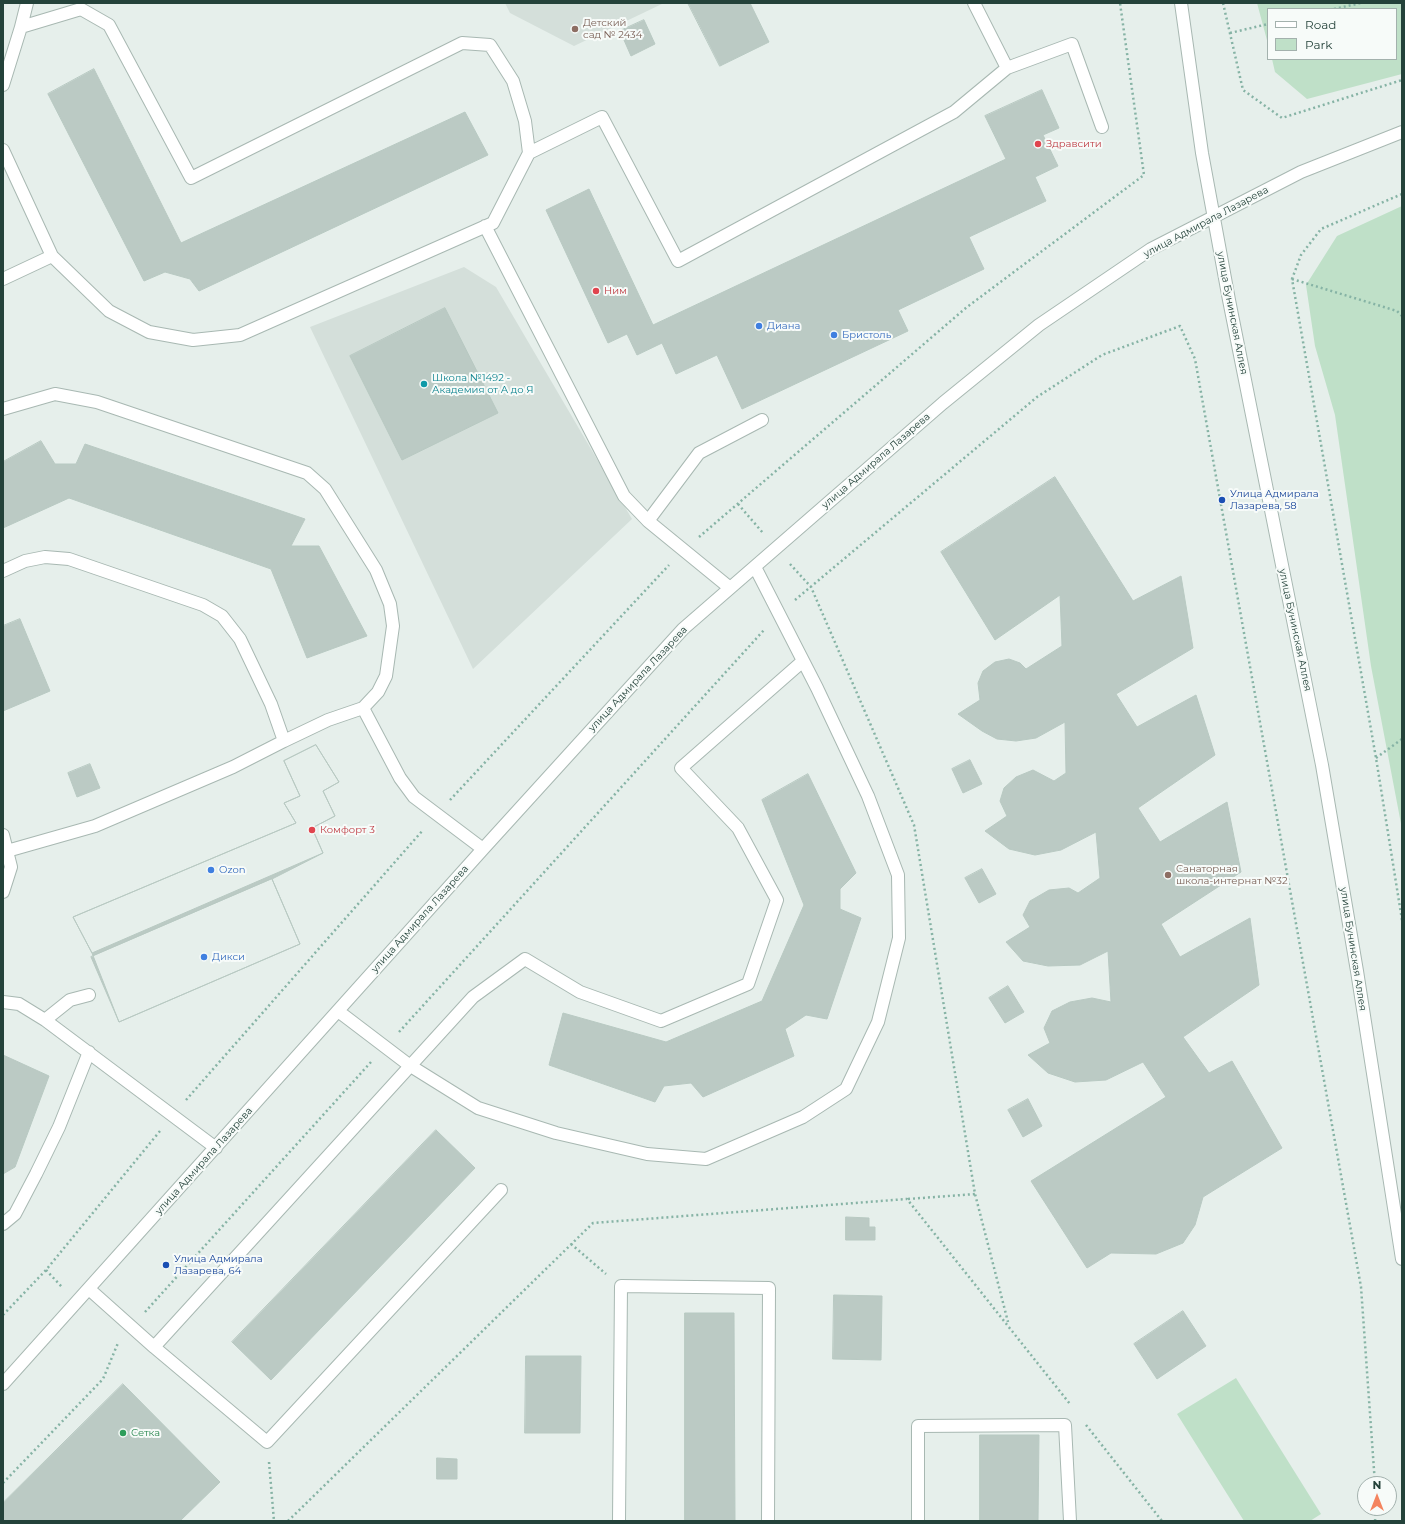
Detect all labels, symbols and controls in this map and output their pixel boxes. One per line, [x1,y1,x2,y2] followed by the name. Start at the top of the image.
[1267,8,1397,60] legend
[583,17,642,40] place label: Детский сад № 2434
[1305,17,1336,32] text: Road
[570,24,580,34] marker: Детский сад № 2434
[1305,37,1332,52] text: Park
[1046,138,1102,150] place label: Здравсити
[1033,139,1043,149] marker: Здравсити
[1141,184,1271,260] street label: улица Адмирала Лазарева
[1214,251,1250,375] street label: улица Бунинская Аллея
[604,285,627,297] place label: Ним
[591,286,601,296] marker: Ним
[767,320,800,332] place label: Диана
[754,321,764,331] marker: Диана
[842,329,891,341] place label: Бристоль
[829,330,839,340] marker: Бристоль
[432,372,534,396] place label: Школа №1492 - Академия от А до Я
[419,379,429,389] marker: Школа №1492 - Академия от А до Я
[819,411,933,511] street label: улица Адмирала Лазарева
[1230,488,1318,512] place label: Улица Адмирала Лазарева, 58
[1217,495,1227,505] marker: Улица Адмирала Лазарева, 58
[1276,568,1314,692] street label: улица Бунинская Аллея
[586,624,690,734] street label: улица Адмирала Лазарева
[320,824,375,836] place label: Комфорт 3
[307,825,317,835] marker: Комфорт 3
[369,863,471,975] street label: улица Адмирала Лазарева
[1176,863,1288,886] place label: Санаторная школа-интернат №32
[219,864,245,876] place label: Ozon
[206,865,216,875] marker: Ozon
[1163,870,1173,880] marker: Санаторная школа-интернат №32
[1337,886,1369,1012] street label: улица Бунинская Аллея
[212,951,245,963] place label: Дикси
[199,952,209,962] marker: Дикси
[153,1105,255,1217] street label: улица Адмирала Лазарева
[174,1253,262,1276] place label: Улица Адмирала Лазарева, 64
[161,1260,171,1270] marker: Улица Адмирала Лазарева, 64
[131,1427,160,1439] place label: Сетка
[118,1428,128,1438] marker: Сетка
[1357,1476,1397,1516] north arrow
[1373,1478,1381,1492] text: N

